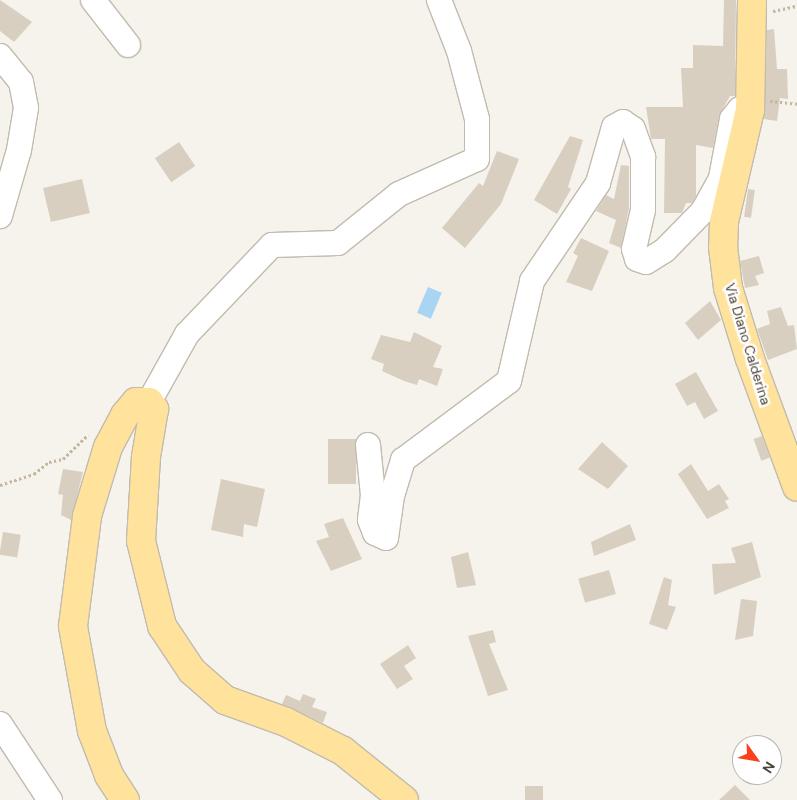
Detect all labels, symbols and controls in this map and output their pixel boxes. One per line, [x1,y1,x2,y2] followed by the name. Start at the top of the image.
[721,281,775,407] street label: Via Diano Calderina
[732,735,782,785] north arrow
[759,758,779,777] text: N

